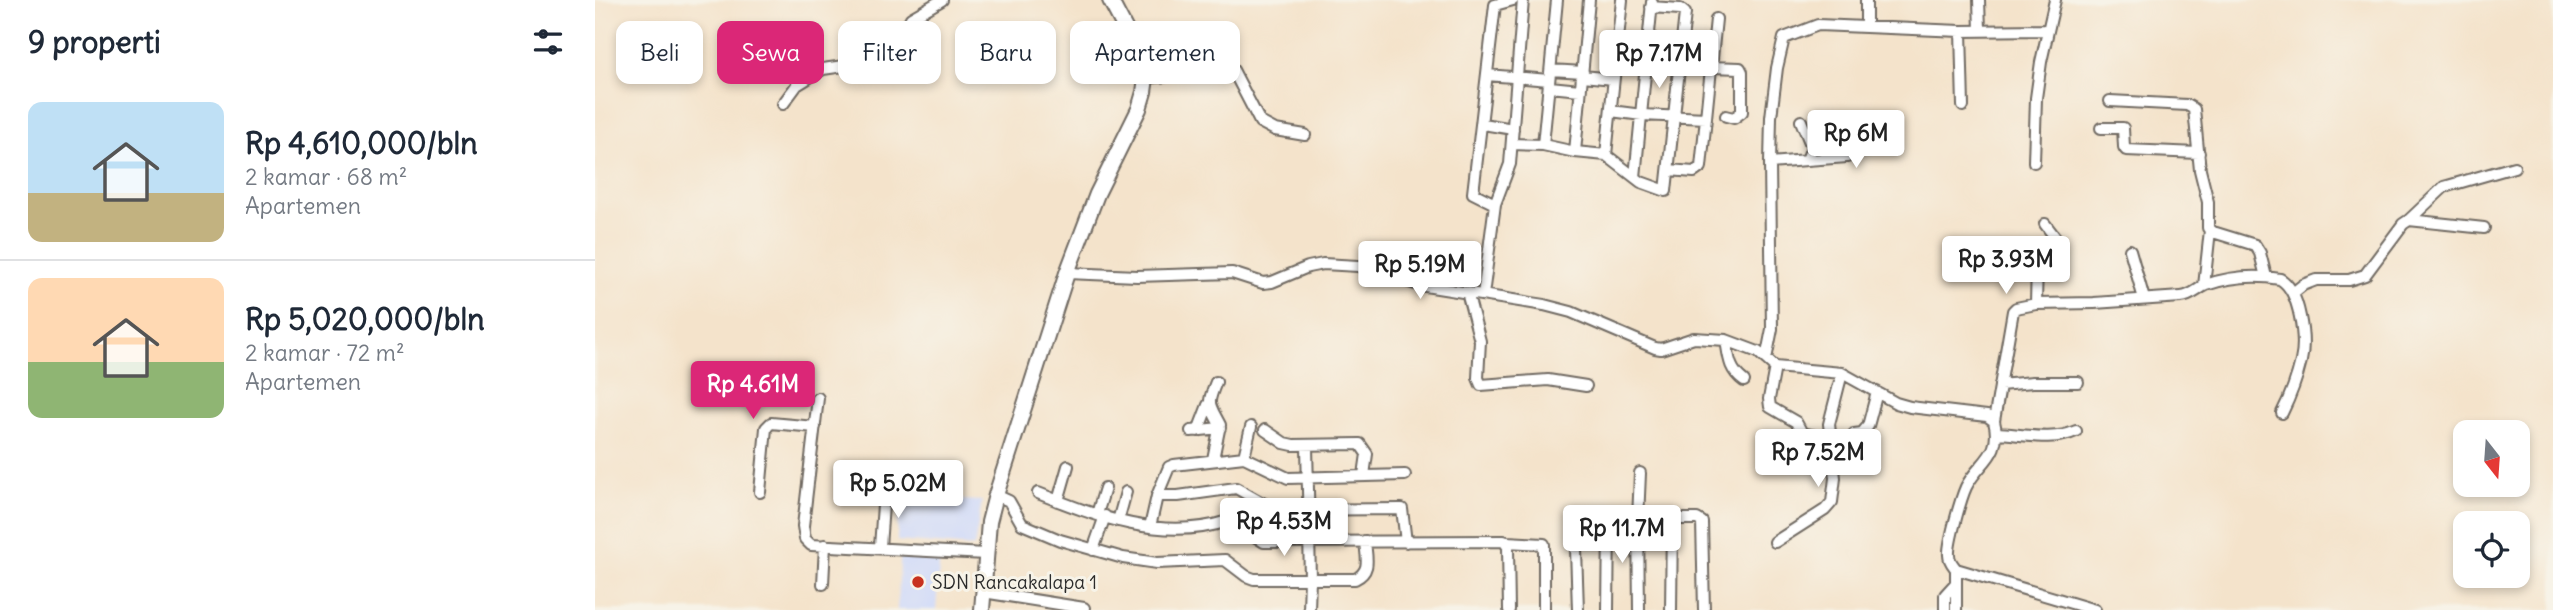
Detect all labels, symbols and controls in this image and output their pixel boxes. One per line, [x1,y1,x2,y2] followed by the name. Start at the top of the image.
[616,21,703,84] chip: Beli
[717,21,824,84] chip: Sewa
[838,21,941,84] chip: Filter
[955,21,1056,84] chip: Baru
[1070,21,1240,84] chip: Apartemen
[28,23,161,61] text: 9 properti
[529,23,567,61] icon: filters
[1587,31,1731,90] pin: Rp 7.17M
[1615,38,1703,67] text: Rp 7.17M
[1807,110,1905,170] pin: Rp 6M
[1823,118,1889,147] text: Rp 6M
[245,124,478,162] text: Rp 4,610,000/bln
[84,130,168,214] icon: home
[245,162,407,191] text: 2 kamar · 68 m²
[245,191,361,220] text: Apartemen
[1934,236,2078,296] pin: Rp 3.93M
[1348,242,1492,301] pin: Rp 5.19M
[1958,244,2054,273] text: Rp 3.93M
[1374,249,1466,278] text: Rp 5.19M
[245,300,485,338] text: Rp 5,020,000/bln
[84,306,168,390] icon: home
[245,338,405,367] text: 2 kamar · 72 m²
[681,362,825,421] pin: Rp 4.61M
[245,367,361,396] text: Apartemen
[707,369,799,398] text: Rp 4.61M
[2453,420,2531,497] north arrow
[2453,420,2530,588] map controls
[1746,430,1890,489] pin: Rp 7.52M
[1771,437,1865,466] text: Rp 7.52M
[826,461,970,520] pin: Rp 5.02M
[849,468,947,497] text: Rp 5.02M
[1212,498,1356,558] pin: Rp 4.53M
[1550,505,1694,565] pin: Rp 11.7M
[1236,506,1332,535] text: Rp 4.53M
[2453,511,2530,588] button: locate
[1579,513,1665,542] text: Rp 11.7M
[932,570,1097,594] place label: SDN Rancakalapa 1
[910,574,926,590] marker: SDN Rancakalapa 1

